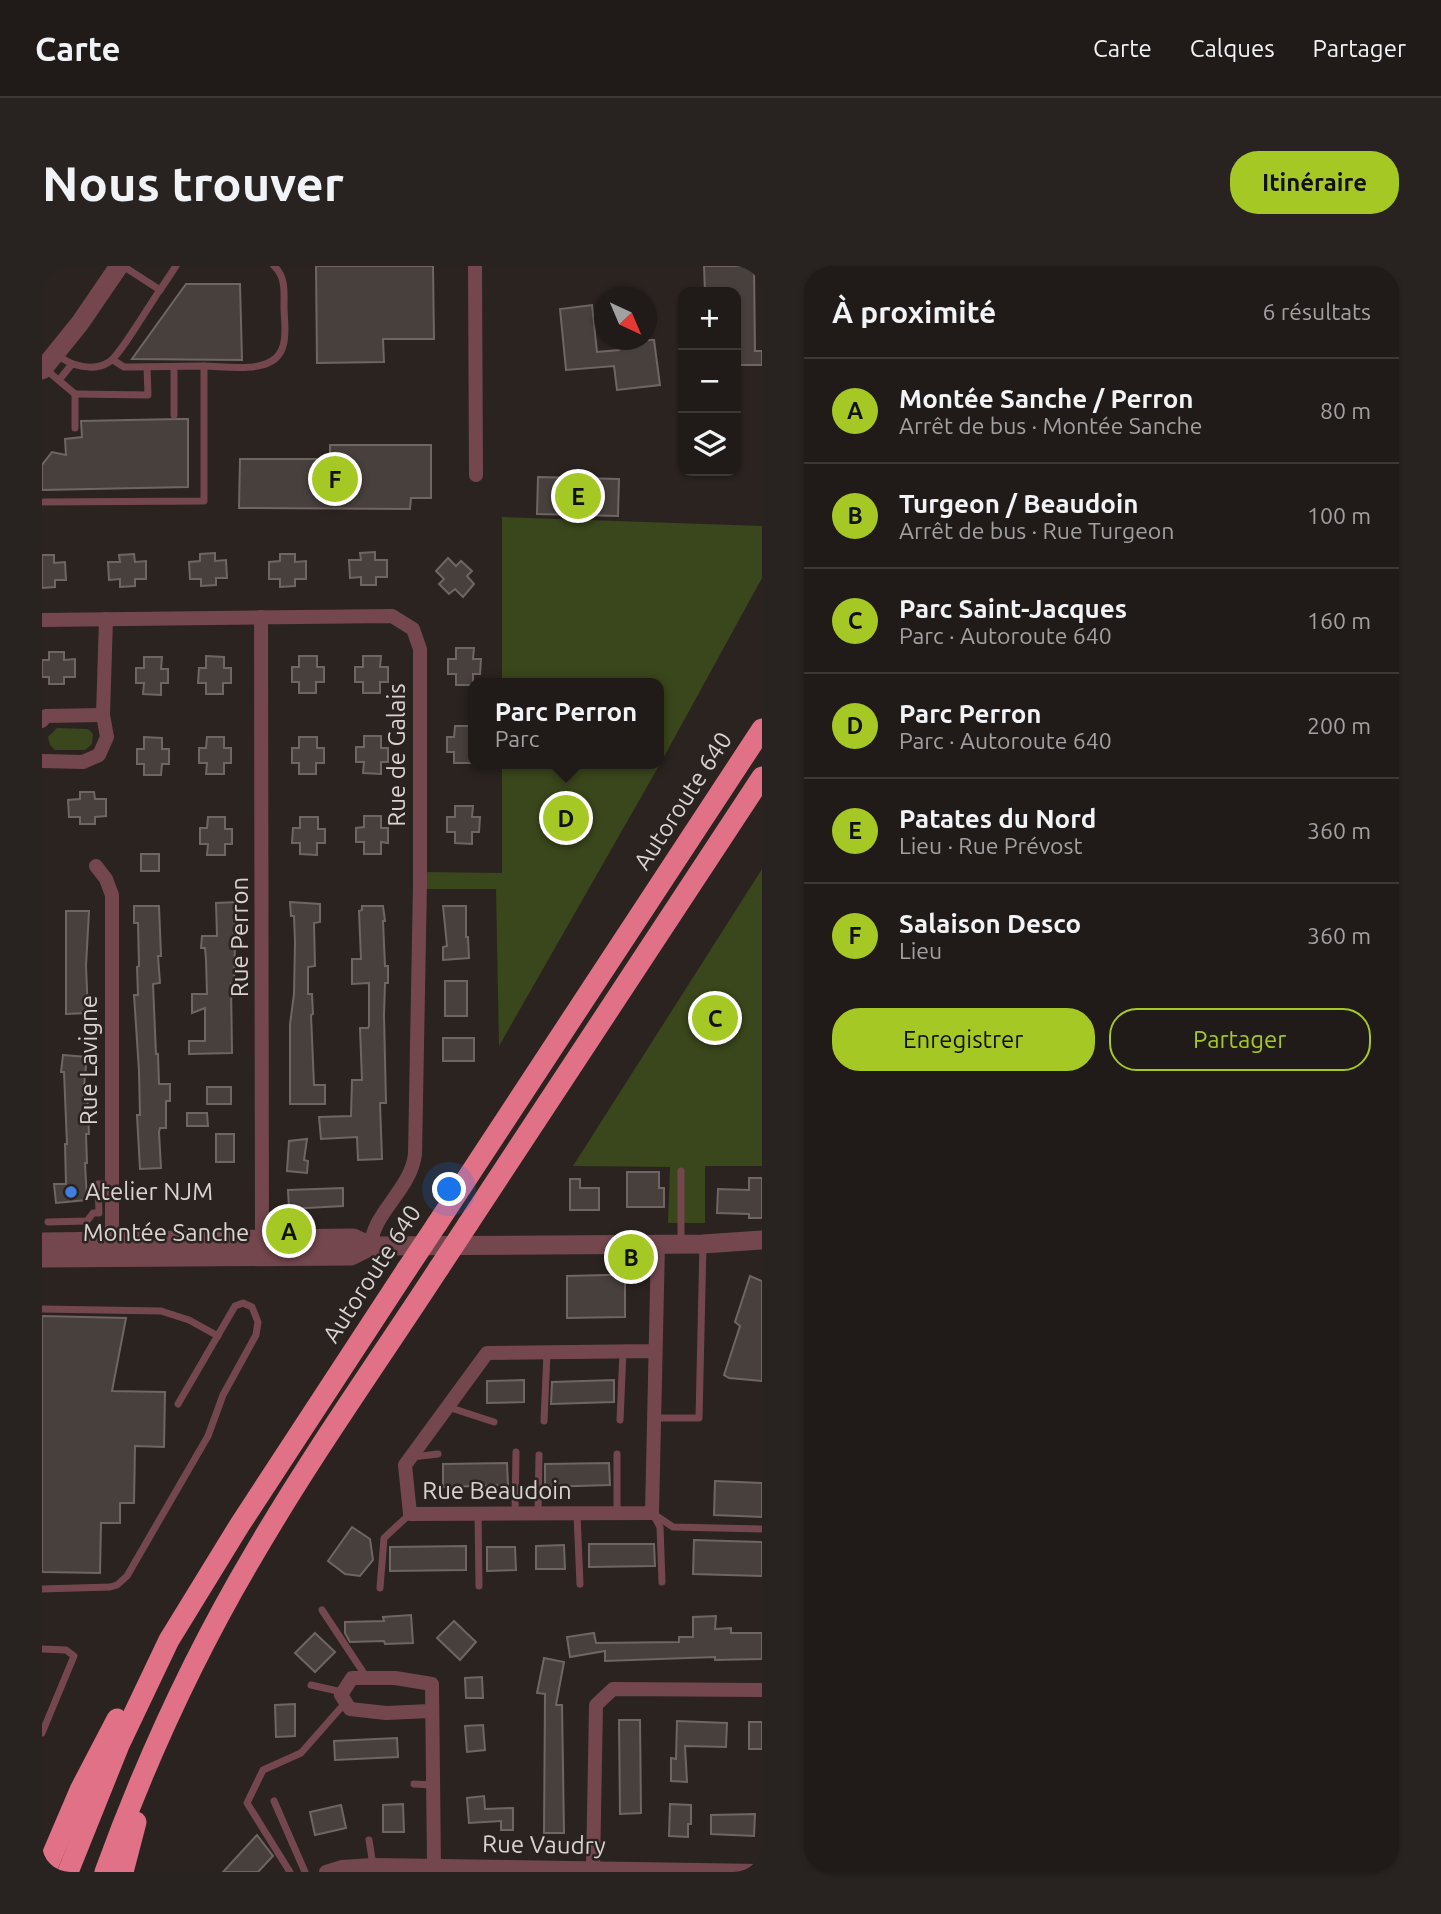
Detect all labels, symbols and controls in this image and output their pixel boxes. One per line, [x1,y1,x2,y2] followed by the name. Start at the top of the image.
[35,30,121,67] text: Carte
[1093,35,1152,62] text: Carte
[1190,35,1275,62] text: Calques
[1313,35,1406,62] text: Partager
[1230,151,1399,214] button: Itinéraire
[42,155,344,210] text: Nous trouver
[594,287,657,350] north arrow
[678,287,741,476] map controls
[678,287,741,350] button: +
[832,295,996,329] text: À proximité
[1262,299,1371,324] text: 6 résultats
[678,350,741,413] button: −
[899,384,1194,413] text: Montée Sanche / Perron
[847,398,863,423] text: A
[1320,398,1371,423] text: 80 m
[678,413,741,476] button: layers
[899,413,1202,438] text: Arrêt de bus · Montée Sanche
[312,453,358,505] pin: F
[555,470,601,522] pin: E
[899,489,1138,518] text: Turgeon / Beaudoin
[847,503,863,528] text: B
[1307,503,1371,528] text: 100 m
[899,518,1174,543] text: Arrêt de bus · Rue Turgeon
[899,594,1127,623] text: Parc Saint-Jacques
[848,608,862,633] text: C
[1307,608,1371,633] text: 160 m
[899,623,1112,648] text: Parc · Autoroute 640
[468,678,664,769] popup
[383,683,410,827] street label: Rue de Galais
[495,697,637,726] text: Parc Perron
[899,699,1042,728] text: Parc Perron
[847,713,863,738] text: D
[1307,713,1371,738] text: 200 m
[495,726,539,751] text: Parc
[628,727,737,874] street label: Autoroute 640
[899,728,1112,753] text: Parc · Autoroute 640
[543,792,589,844] pin: D
[899,804,1096,833] text: Patates du Nord
[848,818,862,843] text: E
[1307,818,1371,843] text: 360 m
[899,833,1083,858] text: Lieu · Rue Prévost
[226,877,253,997] street label: Rue Perron
[899,909,1081,938] text: Salaison Desco
[849,923,861,948] text: F
[1307,923,1371,948] text: 360 m
[899,938,942,963] text: Lieu
[692,992,738,1044] pin: C
[75,995,102,1125] street label: Rue Lavigne
[832,1008,1095,1071] button: Enregistrer
[1109,1008,1371,1071] button: Partager
[432,1172,466,1206] your location
[85,1178,213,1205] place label: Atelier NJM
[63,1184,79,1200] marker: Atelier NJM
[317,1200,426,1347] street label: Autoroute 640
[266,1205,312,1257] pin: A
[83,1219,249,1246] street label: Montée Sanche
[608,1231,654,1283] pin: B
[422,1477,572,1504] street label: Rue Beaudoin
[482,1830,606,1859] street label: Rue Vaudry

